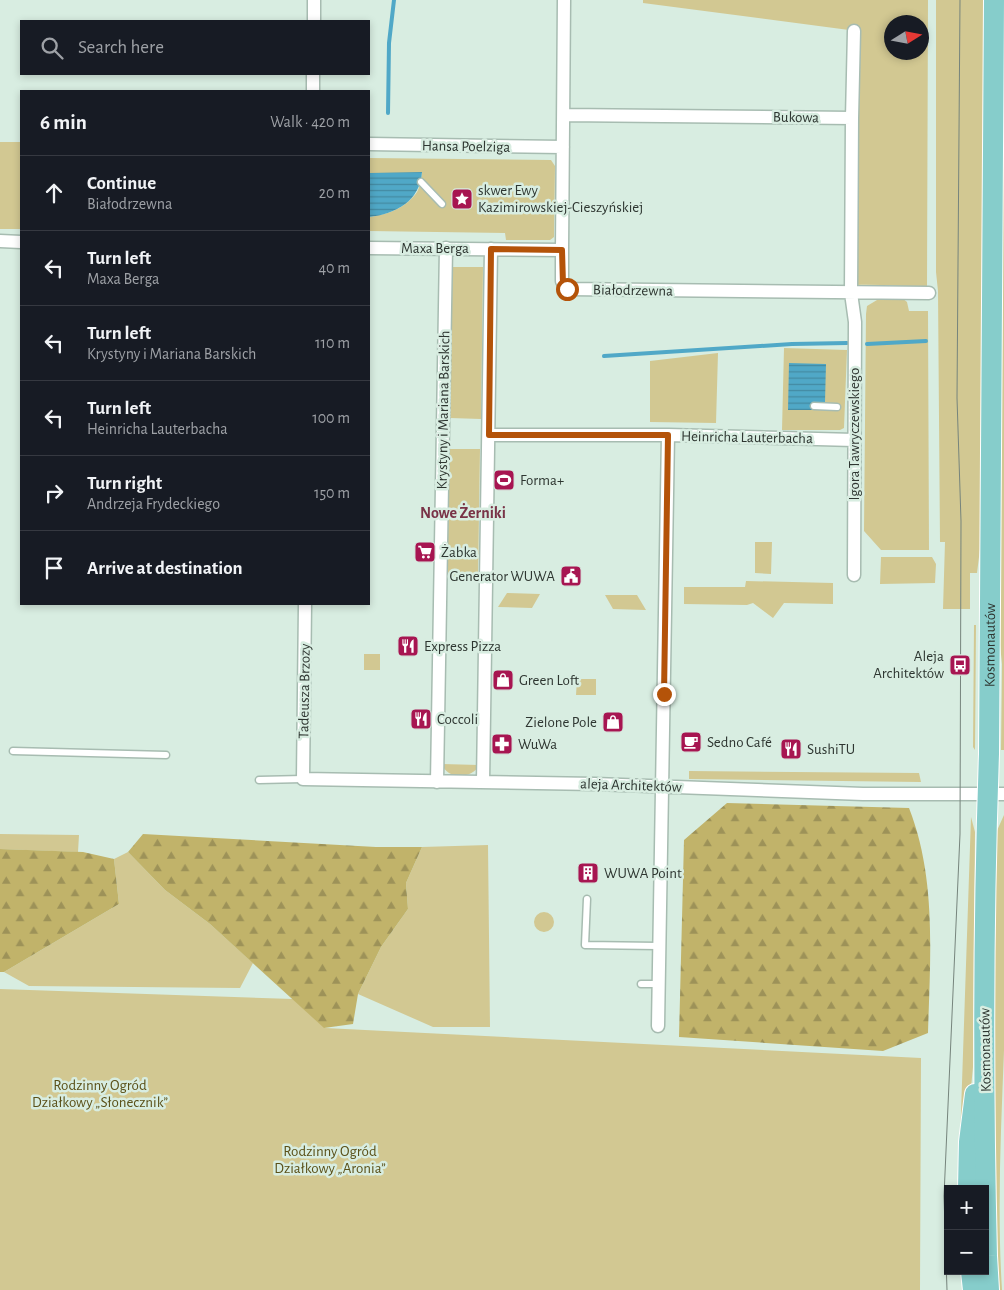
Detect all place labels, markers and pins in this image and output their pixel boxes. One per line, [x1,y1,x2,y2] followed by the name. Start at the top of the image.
[478,183,643,215] place label: skwer Ewy Kazimirowskiej-Cieszyńskiej
[450,187,474,211] place icon: skwer Ewy Kazimirowskiej-Cieszyńskiej
[492,468,516,492] sports icon: Forma+
[520,473,564,488] place label: Forma+
[413,540,437,564] supermarket icon: Żabka
[441,543,477,560] place label: Żabka
[559,564,583,588] public building icon: Generator WUWA
[449,569,555,584] place label: Generator WUWA
[396,634,420,658] restaurant icon: Express Pizza
[424,639,501,654] place label: Express Pizza
[873,649,944,681] place label: Aleja Architektów
[948,653,972,677] bus stop icon: Aleja Architektów
[491,668,515,692] shop icon: Green Loft
[519,673,579,688] place label: Green Loft
[409,707,433,731] restaurant icon: Coccoli
[601,710,625,734] shop icon: Zielone Pole
[437,712,478,727] place label: Coccoli
[525,715,597,730] place label: Zielone Pole
[679,730,703,754] cafe icon: Sedno Café
[490,732,514,756] pharmacy icon: WuWa
[707,735,772,750] place label: Sedno Café
[518,737,557,752] place label: WuWa
[779,737,803,761] restaurant icon: SushiTU
[807,742,855,757] place label: SushiTU
[576,861,600,885] building icon: WUWA Point
[604,866,682,881] place label: WUWA Point

